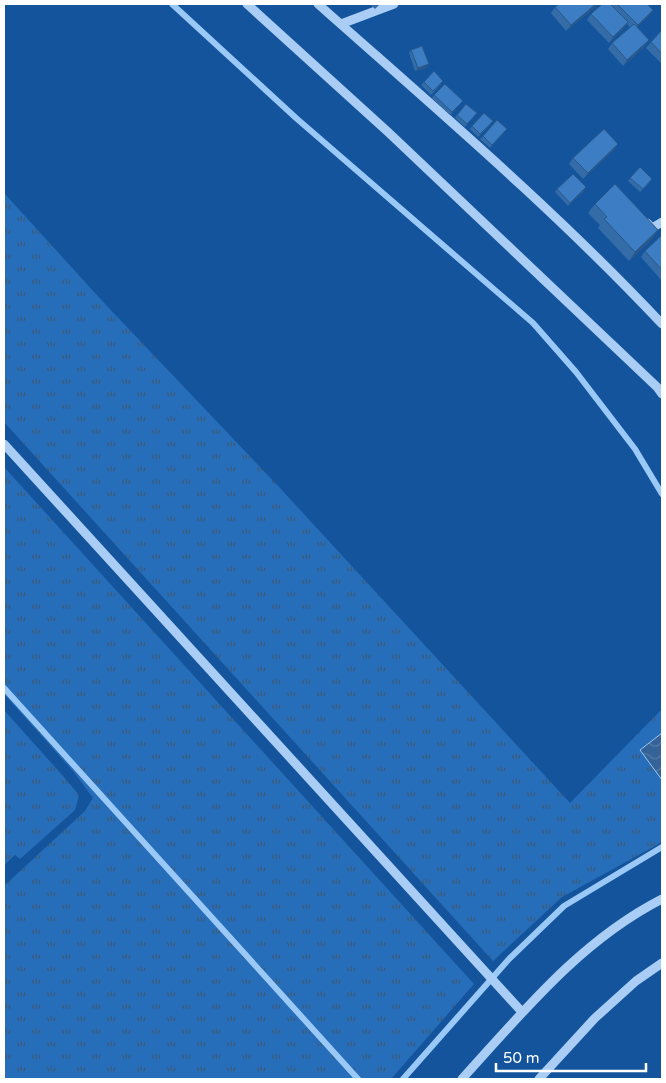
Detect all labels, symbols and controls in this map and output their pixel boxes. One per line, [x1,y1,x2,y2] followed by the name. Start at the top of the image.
[496,1040,646,1072] scale bar
[503,1049,540,1067] text: 50 m

